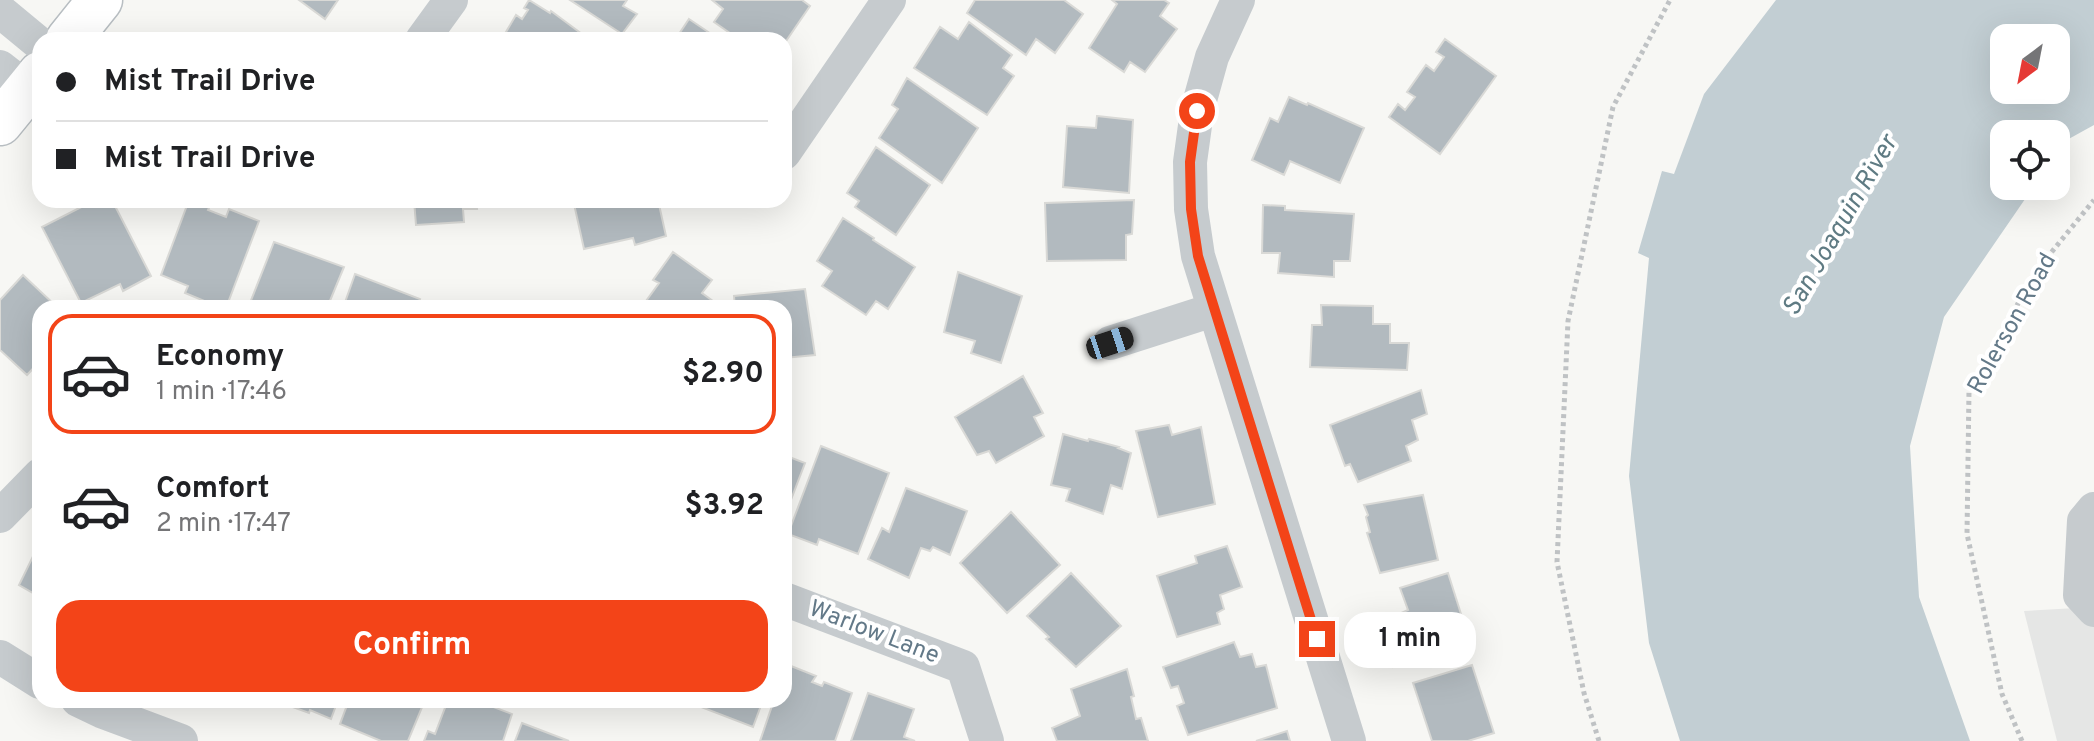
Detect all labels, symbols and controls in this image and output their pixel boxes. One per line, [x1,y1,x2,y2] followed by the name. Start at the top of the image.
[1990,24,2070,104] north arrow
[1990,24,2070,200] map controls
[104,64,315,101] text: Mist Trail Drive
[1179,93,1215,129] route start
[1990,120,2070,200] button: locate
[1776,128,1907,322] water label: San Joaquin River
[104,141,315,178] text: Mist Trail Drive
[1962,248,2064,400] street label: Rolerson Road
[1083,324,1137,362] car
[60,338,132,410] icon: car
[156,339,284,376] text: Economy
[682,356,764,393] text: $2.90
[156,376,287,409] text: 1 min · 17:46
[60,470,132,542] icon: car
[156,471,269,508] text: Comfort
[685,488,764,525] text: $3.92
[156,508,291,541] text: 2 min · 17:47
[805,594,943,672] street label: Warlow Lane
[56,600,768,692] button: Confirm
[1345,611,1477,667] callout: 1 min
[1299,621,1335,657] route end
[1379,623,1441,656] text: 1 min

